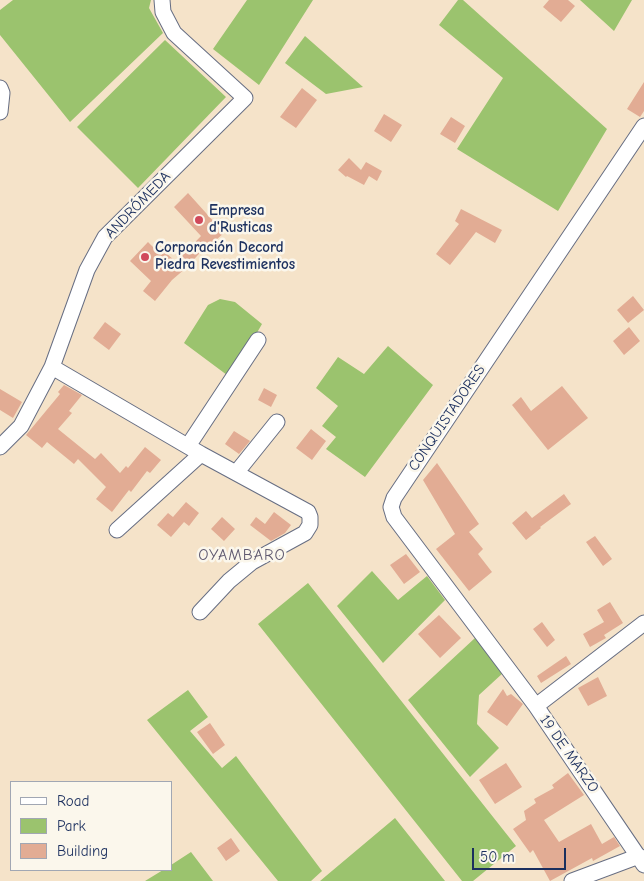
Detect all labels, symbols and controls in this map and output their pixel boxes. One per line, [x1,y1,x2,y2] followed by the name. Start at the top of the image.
[102,168,174,242] street label: ANDRÓMEDA
[209,202,272,237] place label: Empresa d'Rusticas
[193,214,205,226] marker: Empresa d'Rusticas
[155,239,295,274] place label: Corporación Decord Piedra Revestimientos
[139,251,151,263] marker: Corporación Decord Piedra Revestimientos
[405,361,489,475] street label: CONQUISTADORES
[197,545,287,565] district label: OYAMBARO
[536,712,602,796] street label: 19 DE MARZO
[10,781,172,871] legend
[57,792,89,810] text: Road
[57,817,86,835] text: Park
[474,838,568,870] scale bar
[57,842,108,860] text: Building
[480,848,515,866] text: 50 m

